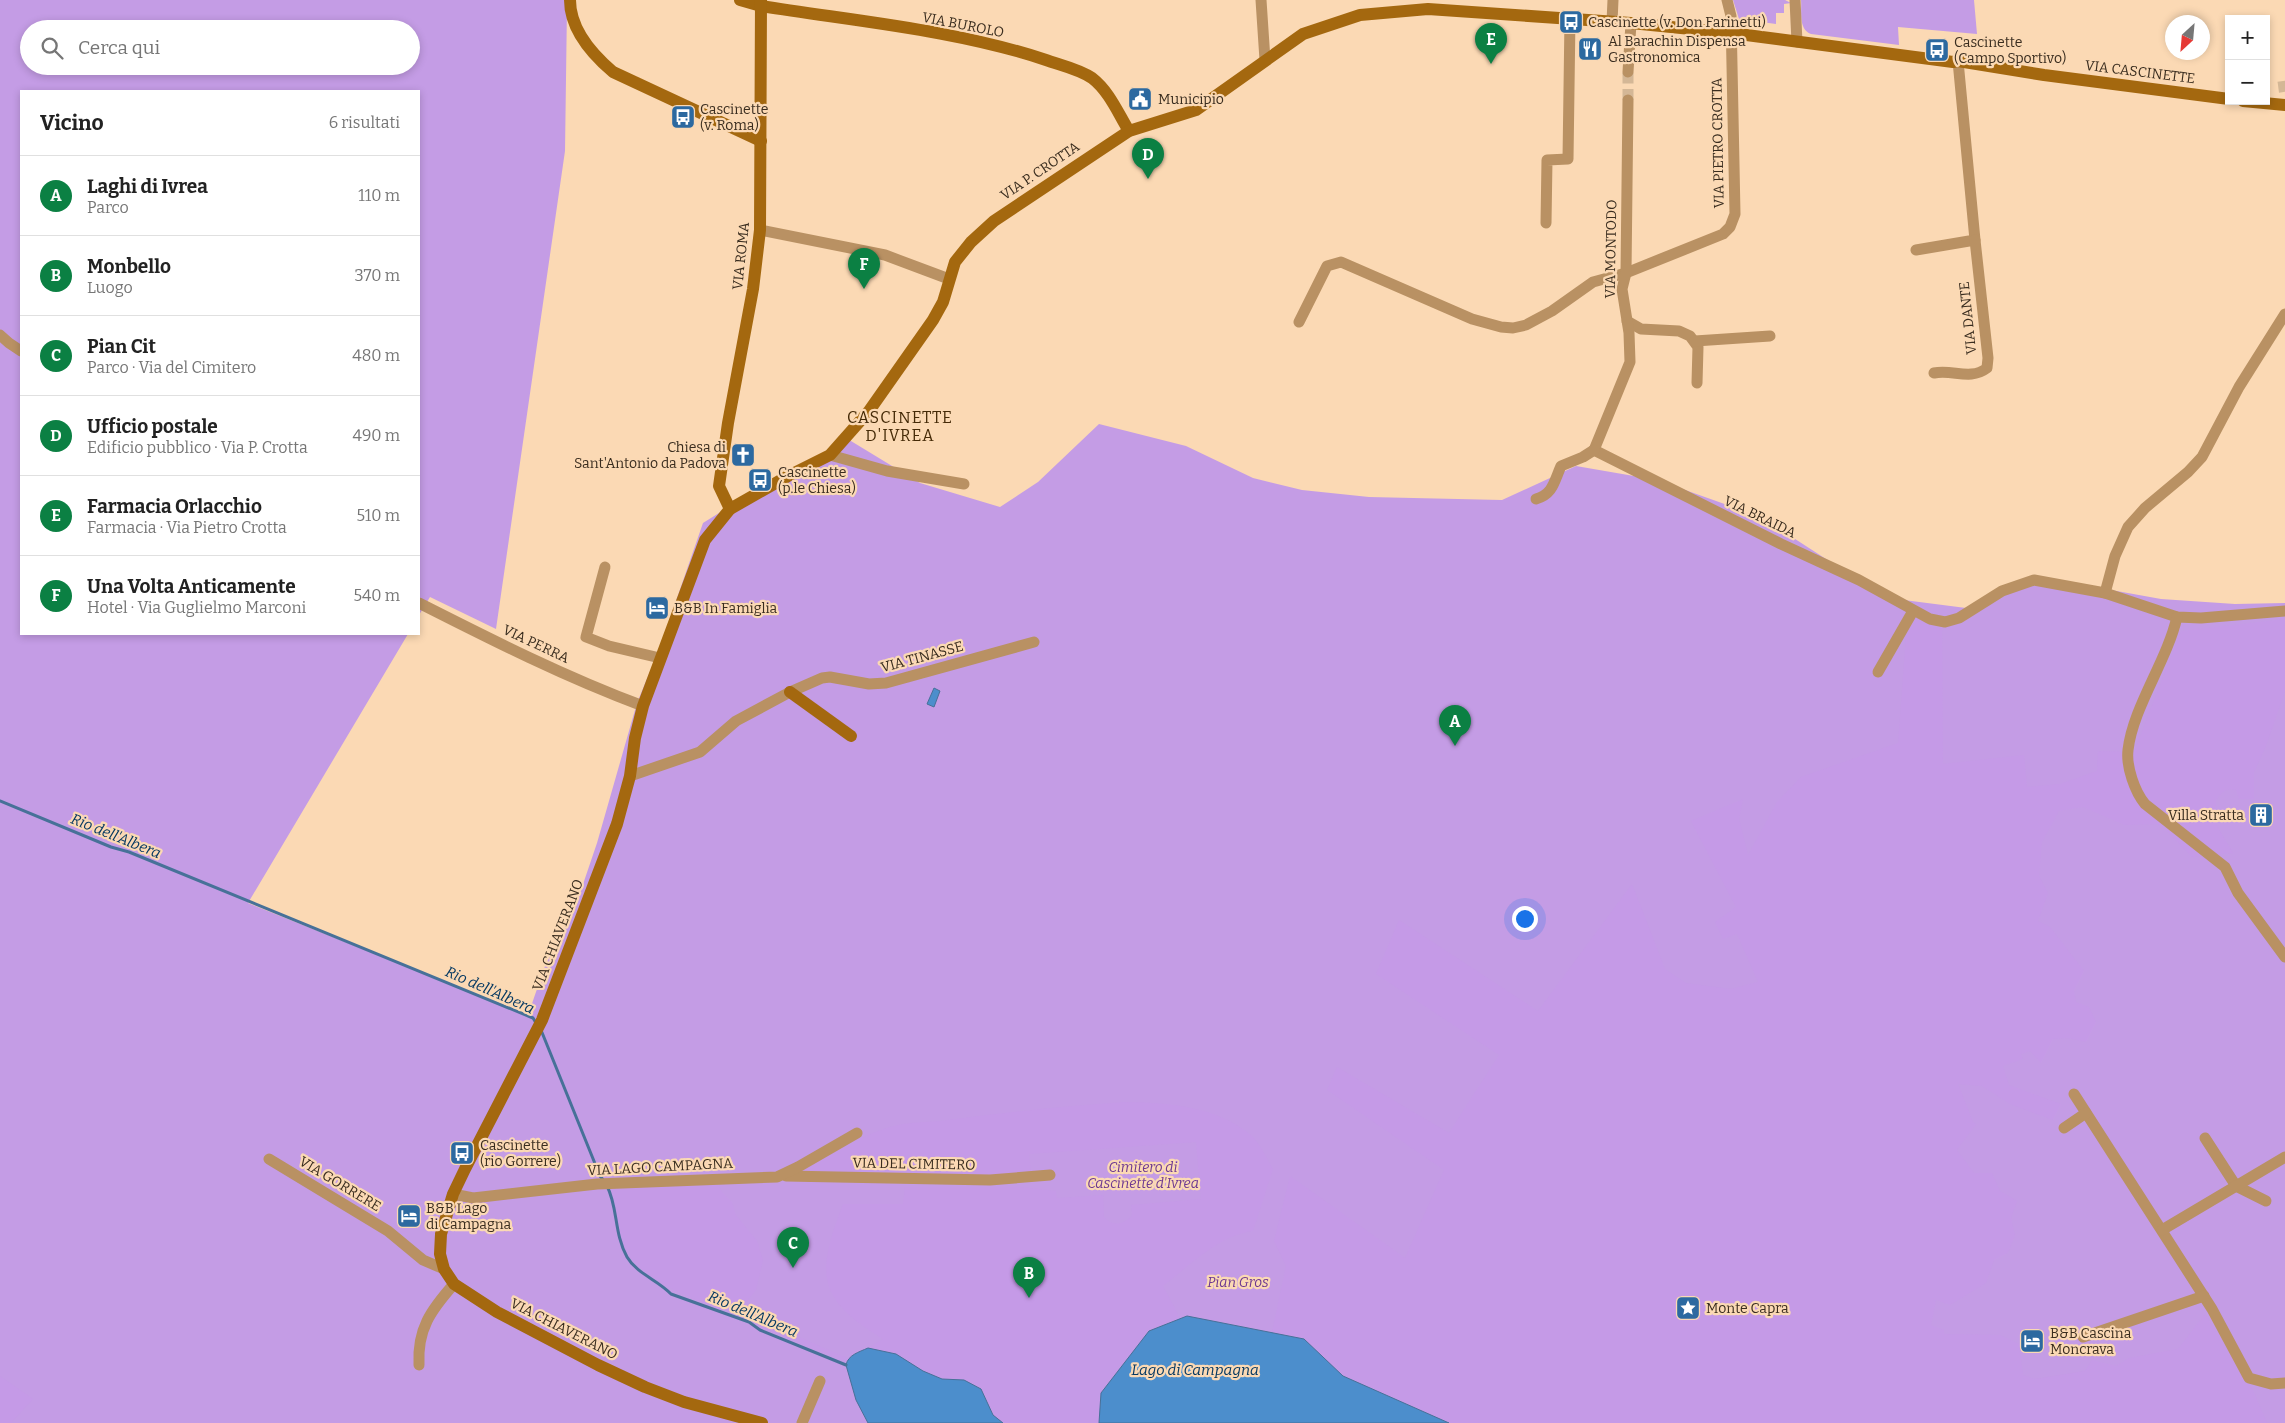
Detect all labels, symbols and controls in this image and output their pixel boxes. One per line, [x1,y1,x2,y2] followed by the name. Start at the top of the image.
[921,9,1005,41] street label: VIA BUROLO
[1558,9,1584,35] bus stop icon: Cascinette (v. Don Farinetti)
[1588,14,1766,31] place label: Cascinette (v. Don Farinetti)
[2165,15,2210,60] north arrow
[2225,15,2270,105] map controls
[2225,15,2270,60] button: +
[20,20,420,75] search box
[1475,23,1507,64] pin: E
[1608,33,1746,66] place label: Al Barachin Dispensa Gastronomica
[38,34,66,62] icon: search
[1954,34,2066,67] place label: Cascinette (Campo Sportivo)
[78,36,160,59] text: Cerca qui
[1577,36,1603,62] restaurant icon: Al Barachin Dispensa Gastronomica
[1924,37,1950,63] bus stop icon: Cascinette (Campo Sportivo)
[2084,57,2196,87] street label: VIA CASCINETTE
[2225,60,2270,105] button: −
[1708,77,1728,208] street label: VIA PIETRO CROTTA
[1127,86,1153,112] public building icon: Municipio
[1158,91,1224,108] place label: Municipio
[700,101,768,134] place label: Cascinette (v. Roma)
[670,104,696,130] bus stop icon: Cascinette (v. Roma)
[40,110,104,136] text: Vicino
[329,113,400,132] text: 6 risultati
[997,138,1083,204] street label: VIA P. CROTTA
[1132,138,1164,179] pin: D
[87,175,208,198] text: Laghi di Ivrea
[50,186,62,205] text: A
[358,186,400,205] text: 110 m
[87,198,129,217] text: Parco
[1602,199,1620,299] street label: VIA MONTODO
[729,221,753,291] street label: VIA ROMA
[848,248,880,289] pin: F
[87,255,171,278] text: Monbello
[51,266,61,285] text: B
[354,266,400,285] text: 370 m
[87,278,133,297] text: Luogo
[1956,281,1980,355] street label: VIA DANTE
[87,335,156,358] text: Pian Cit
[51,346,61,365] text: C
[352,346,400,365] text: 480 m
[87,358,256,377] text: Parco · Via del Cimitero
[847,408,953,445] district label: CASCINETTE D'IVREA
[87,415,218,438] text: Ufficio postale
[50,426,62,445] text: D
[353,426,400,445] text: 490 m
[87,438,308,457] text: Edificio pubblico · Via P. Crotta
[574,439,726,472] place label: Chiesa di Sant'Antonio da Padova
[730,442,756,468] church icon: Chiesa di Sant'Antonio da Padova
[778,464,856,497] place label: Cascinette (p.le Chiesa)
[747,467,773,493] bus stop icon: Cascinette (p.le Chiesa)
[1721,492,1799,542] street label: VIA BRAIDA
[87,495,262,518] text: Farmacia Orlacchio
[51,506,61,525] text: E
[356,506,400,525] text: 510 m
[87,518,287,537] text: Farmacia · Via Pietro Crotta
[87,575,296,598] text: Una Volta Anticamente
[52,586,61,605] text: F
[353,586,400,605] text: 540 m
[644,595,670,621] hotel icon: B&B In Famiglia
[87,598,306,617] text: Hotel · Via Guglielmo Marconi
[674,600,777,617] place label: B&B In Famiglia
[500,621,572,667] street label: VIA PERRA
[879,638,965,676] street label: VIA TINASSE
[1439,705,1471,746] pin: A
[2248,802,2274,828] building icon: Villa Stratta
[2168,807,2244,824] place label: Villa Stratta
[68,810,164,862] water label: Rio dell'Albera
[529,877,587,993] street label: VIA CHIAVERANO
[1512,906,1538,932] your location
[443,962,537,1018] water label: Rio dell'Albera
[480,1137,561,1170] place label: Cascinette (rio Gorrere)
[449,1140,475,1166] bus stop icon: Cascinette (rio Gorrere)
[296,1153,384,1215] street label: VIA GORRERE
[852,1154,976,1174] street label: VIA DEL CIMITERO
[587,1155,733,1179] street label: VIA LAGO CAMPAGNA
[1087,1159,1199,1192] park label: Cimitero di Cascinette d'Ivrea
[426,1200,512,1233] place label: B&B Lago di Campagna
[396,1203,422,1229] hotel icon: B&B Lago di Campagna
[777,1227,809,1268] pin: C
[1013,1257,1045,1298] pin: B
[1207,1274,1269,1291] park label: Pian Gros
[705,1287,801,1341] water label: Rio dell'Albera
[508,1295,620,1363] street label: VIA CHIAVERANO
[1675,1295,1701,1321] place icon: Monte Capra
[1706,1300,1789,1317] place label: Monte Capra
[2050,1325,2132,1358] place label: B&B Cascina Moncrava
[2019,1328,2045,1354] hotel icon: B&B Cascina Moncrava
[1131,1361,1259,1379] water label: Lago di Campagna

